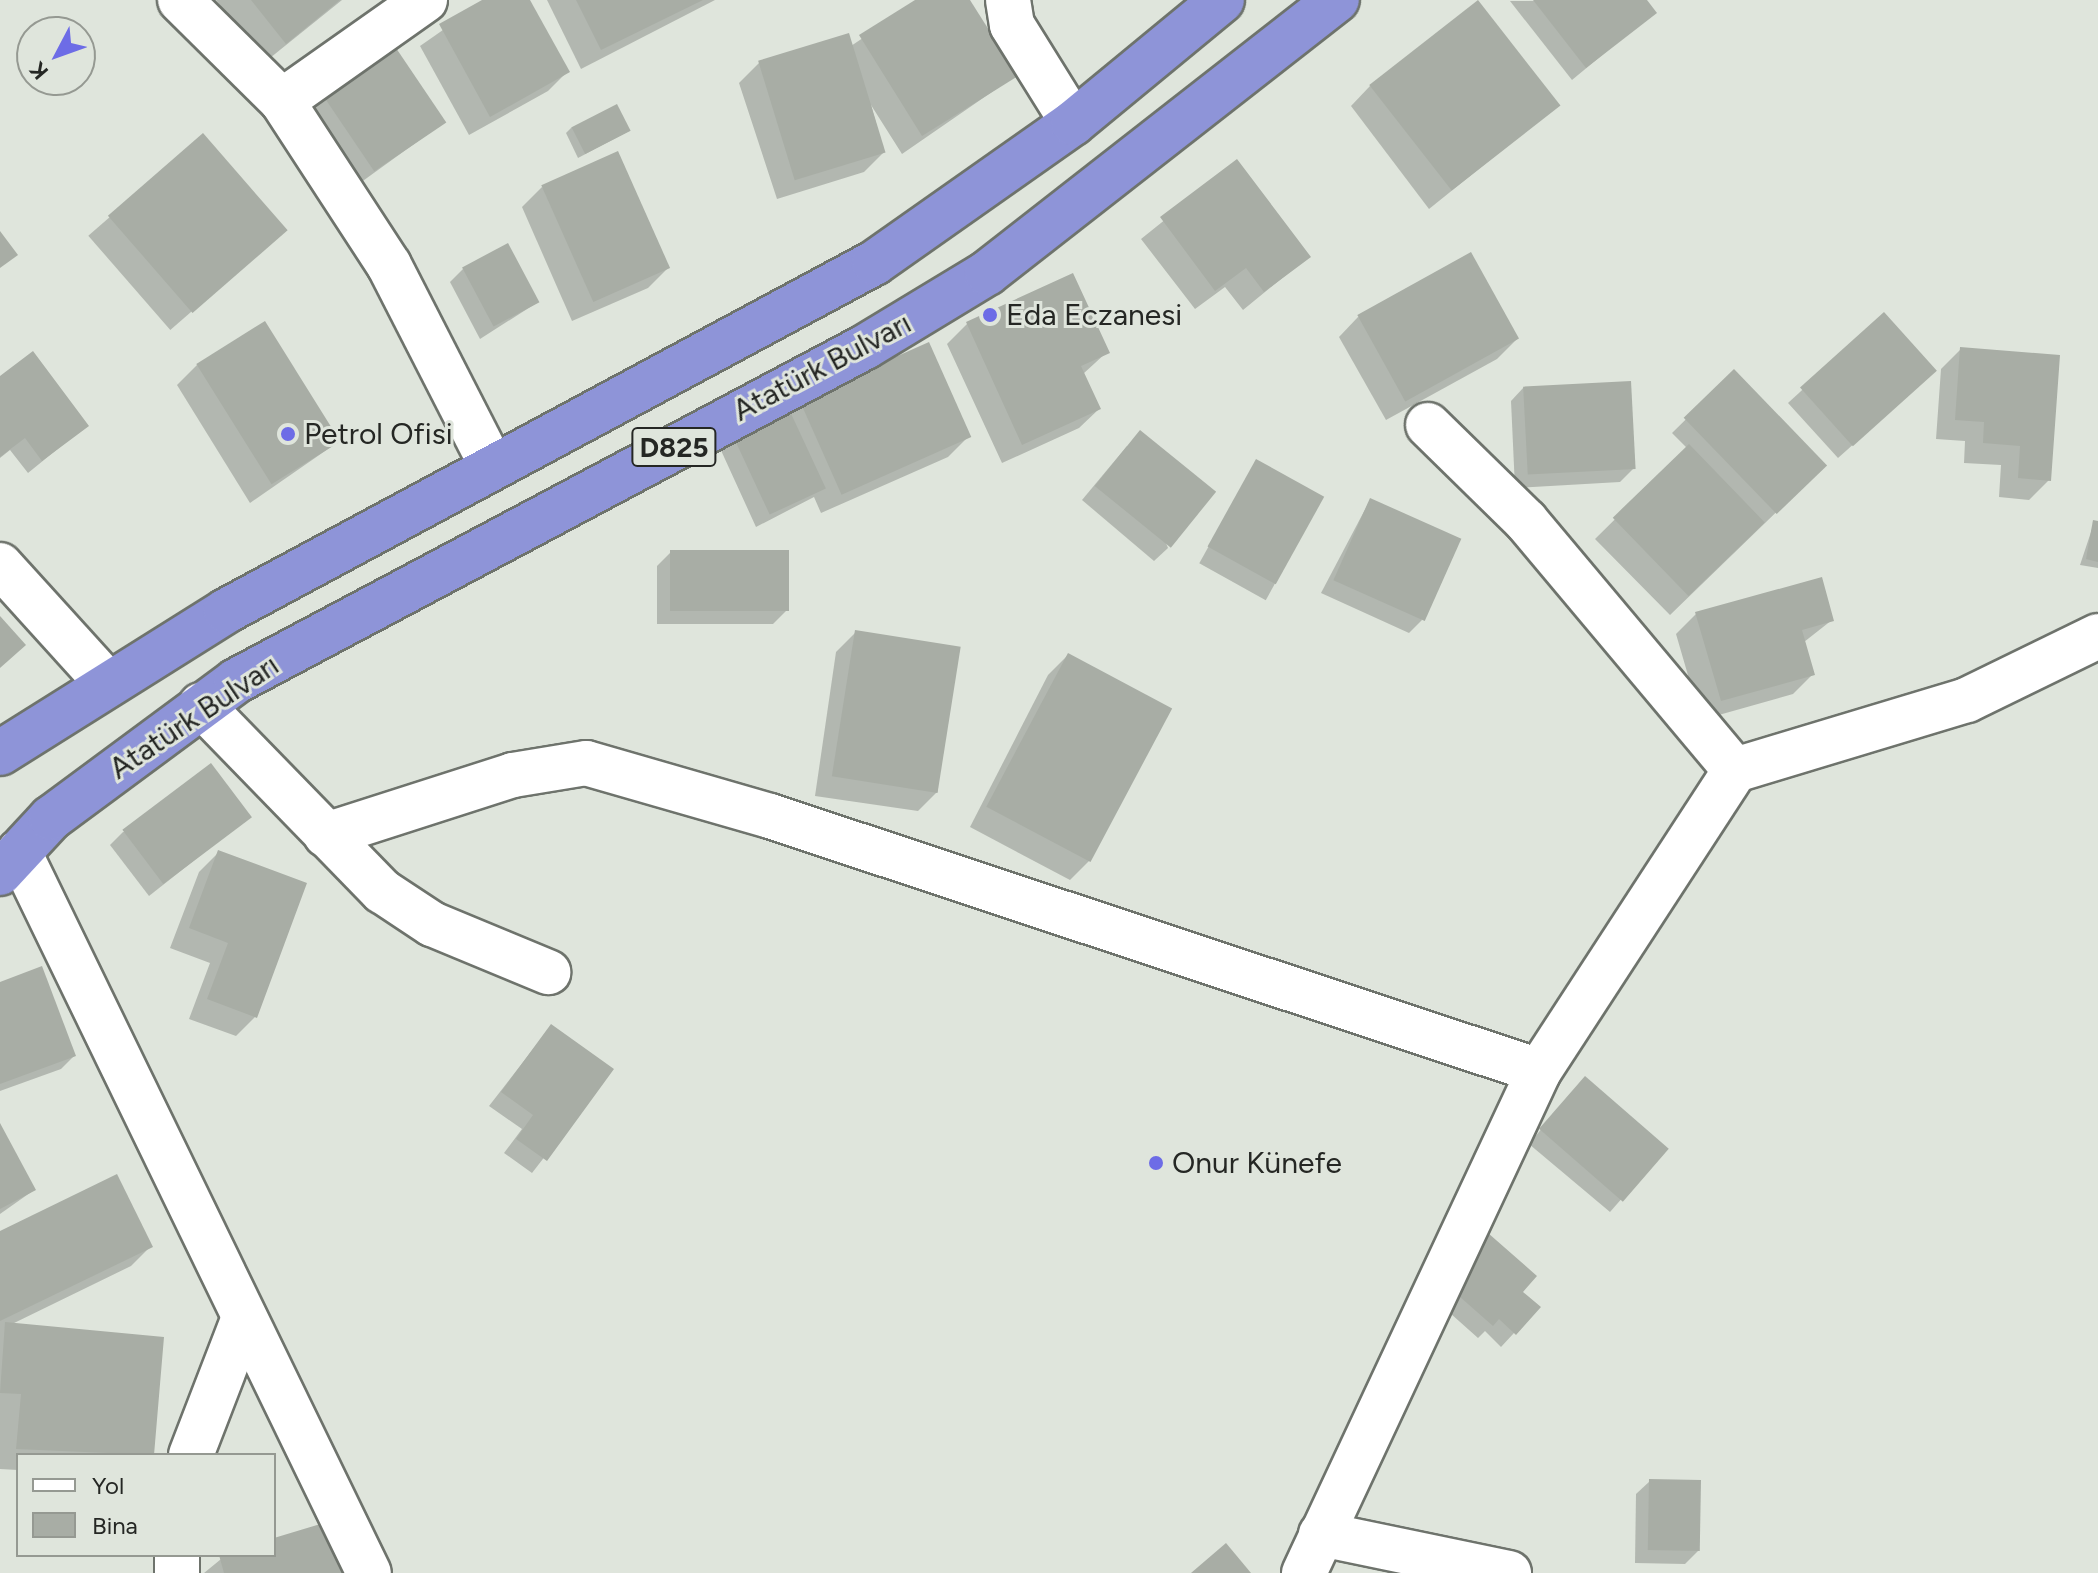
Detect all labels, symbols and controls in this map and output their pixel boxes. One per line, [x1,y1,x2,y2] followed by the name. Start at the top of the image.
[16,16,96,96] north arrow
[24,56,54,85] text: K
[1006,297,1182,333] place label: Eda Eczanesi
[727,305,917,429] street label: Atatürk Bulvarı
[981,306,999,324] marker: Eda Eczanesi
[304,416,453,452] place label: Petrol Ofisi
[630,423,718,471] road number: D825
[279,425,297,443] marker: Petrol Ofisi
[103,647,285,787] street label: Atatürk Bulvarı
[1172,1145,1342,1181] place label: Onur Künefe
[1147,1154,1165,1172] marker: Onur Künefe
[16,1453,276,1557] legend
[92,1471,124,1500] text: Yol
[92,1511,138,1540] text: Bina

